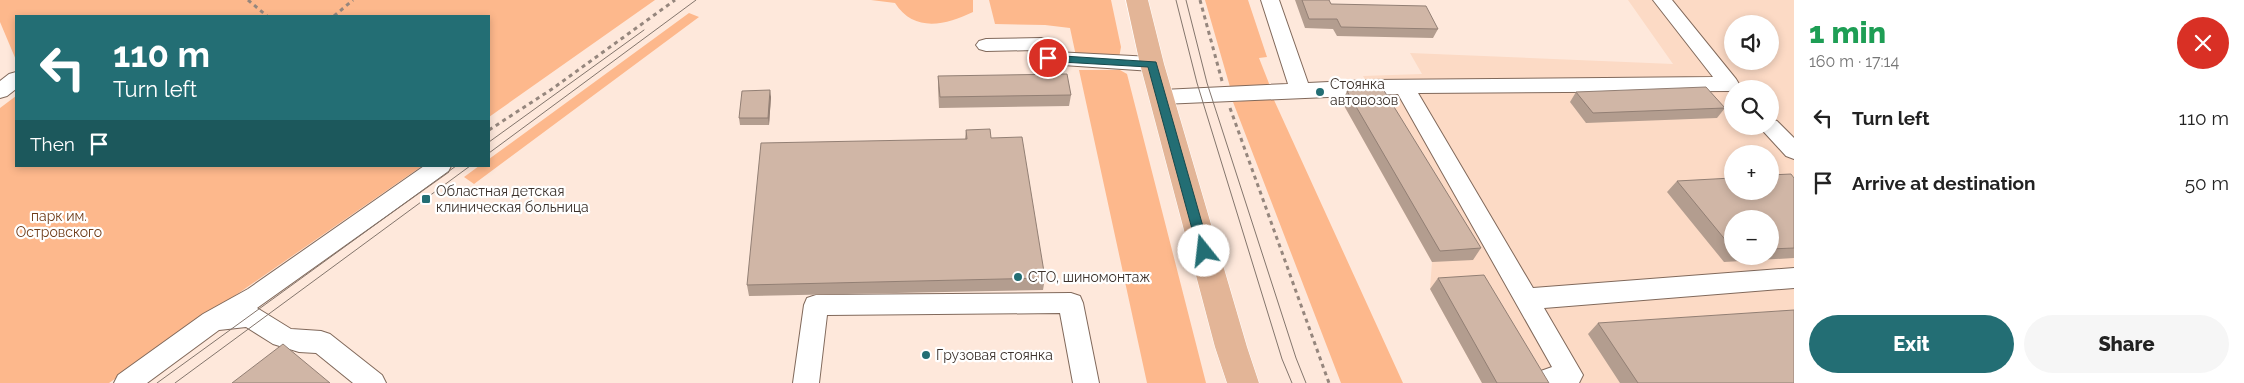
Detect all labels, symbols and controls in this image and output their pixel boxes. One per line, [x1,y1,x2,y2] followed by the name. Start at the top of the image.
[1724,15,1779,265] map controls
[1724,15,1779,70] button: sound
[1809,15,1886,50] text: 1 min
[2177,17,2229,69] button: close
[113,34,210,75] text: 110 m
[30,35,95,100] icon: left
[1027,37,1069,79] pin
[1034,44,1062,72] icon: arrive
[1809,52,1899,71] text: 160 m · 17:14
[113,76,197,102] text: Turn left
[1330,76,1398,108] place label: Стоянка автовозов
[1724,80,1779,135] button: search
[1314,86,1326,98] marker: Стоянка автовозов
[1809,104,1837,132] icon: left
[1852,107,1929,129] text: Turn left
[2179,107,2229,129] text: 110 m
[85,130,113,158] icon: arrive
[30,133,75,155] text: Then
[1724,145,1779,200] button: +
[1809,169,1837,197] icon: arrive
[1852,172,2036,194] text: Arrive at destination
[2185,172,2229,194] text: 50 m
[436,183,589,215] place label: Областная детская клиническая больница
[420,193,432,205] marker: Областная детская клиническая больница
[16,208,102,240] park label: парк им. Островского
[1724,210,1779,265] button: −
[1177,224,1229,276] position arrow
[1028,269,1150,285] place label: СТО, шиномонтаж
[1012,271,1024,283] marker: СТО, шиномонтаж
[1809,315,2014,373] button: Exit
[2024,315,2229,373] button: Share
[936,347,1053,363] place label: Грузовая стоянка
[920,349,932,361] marker: Грузовая стоянка

